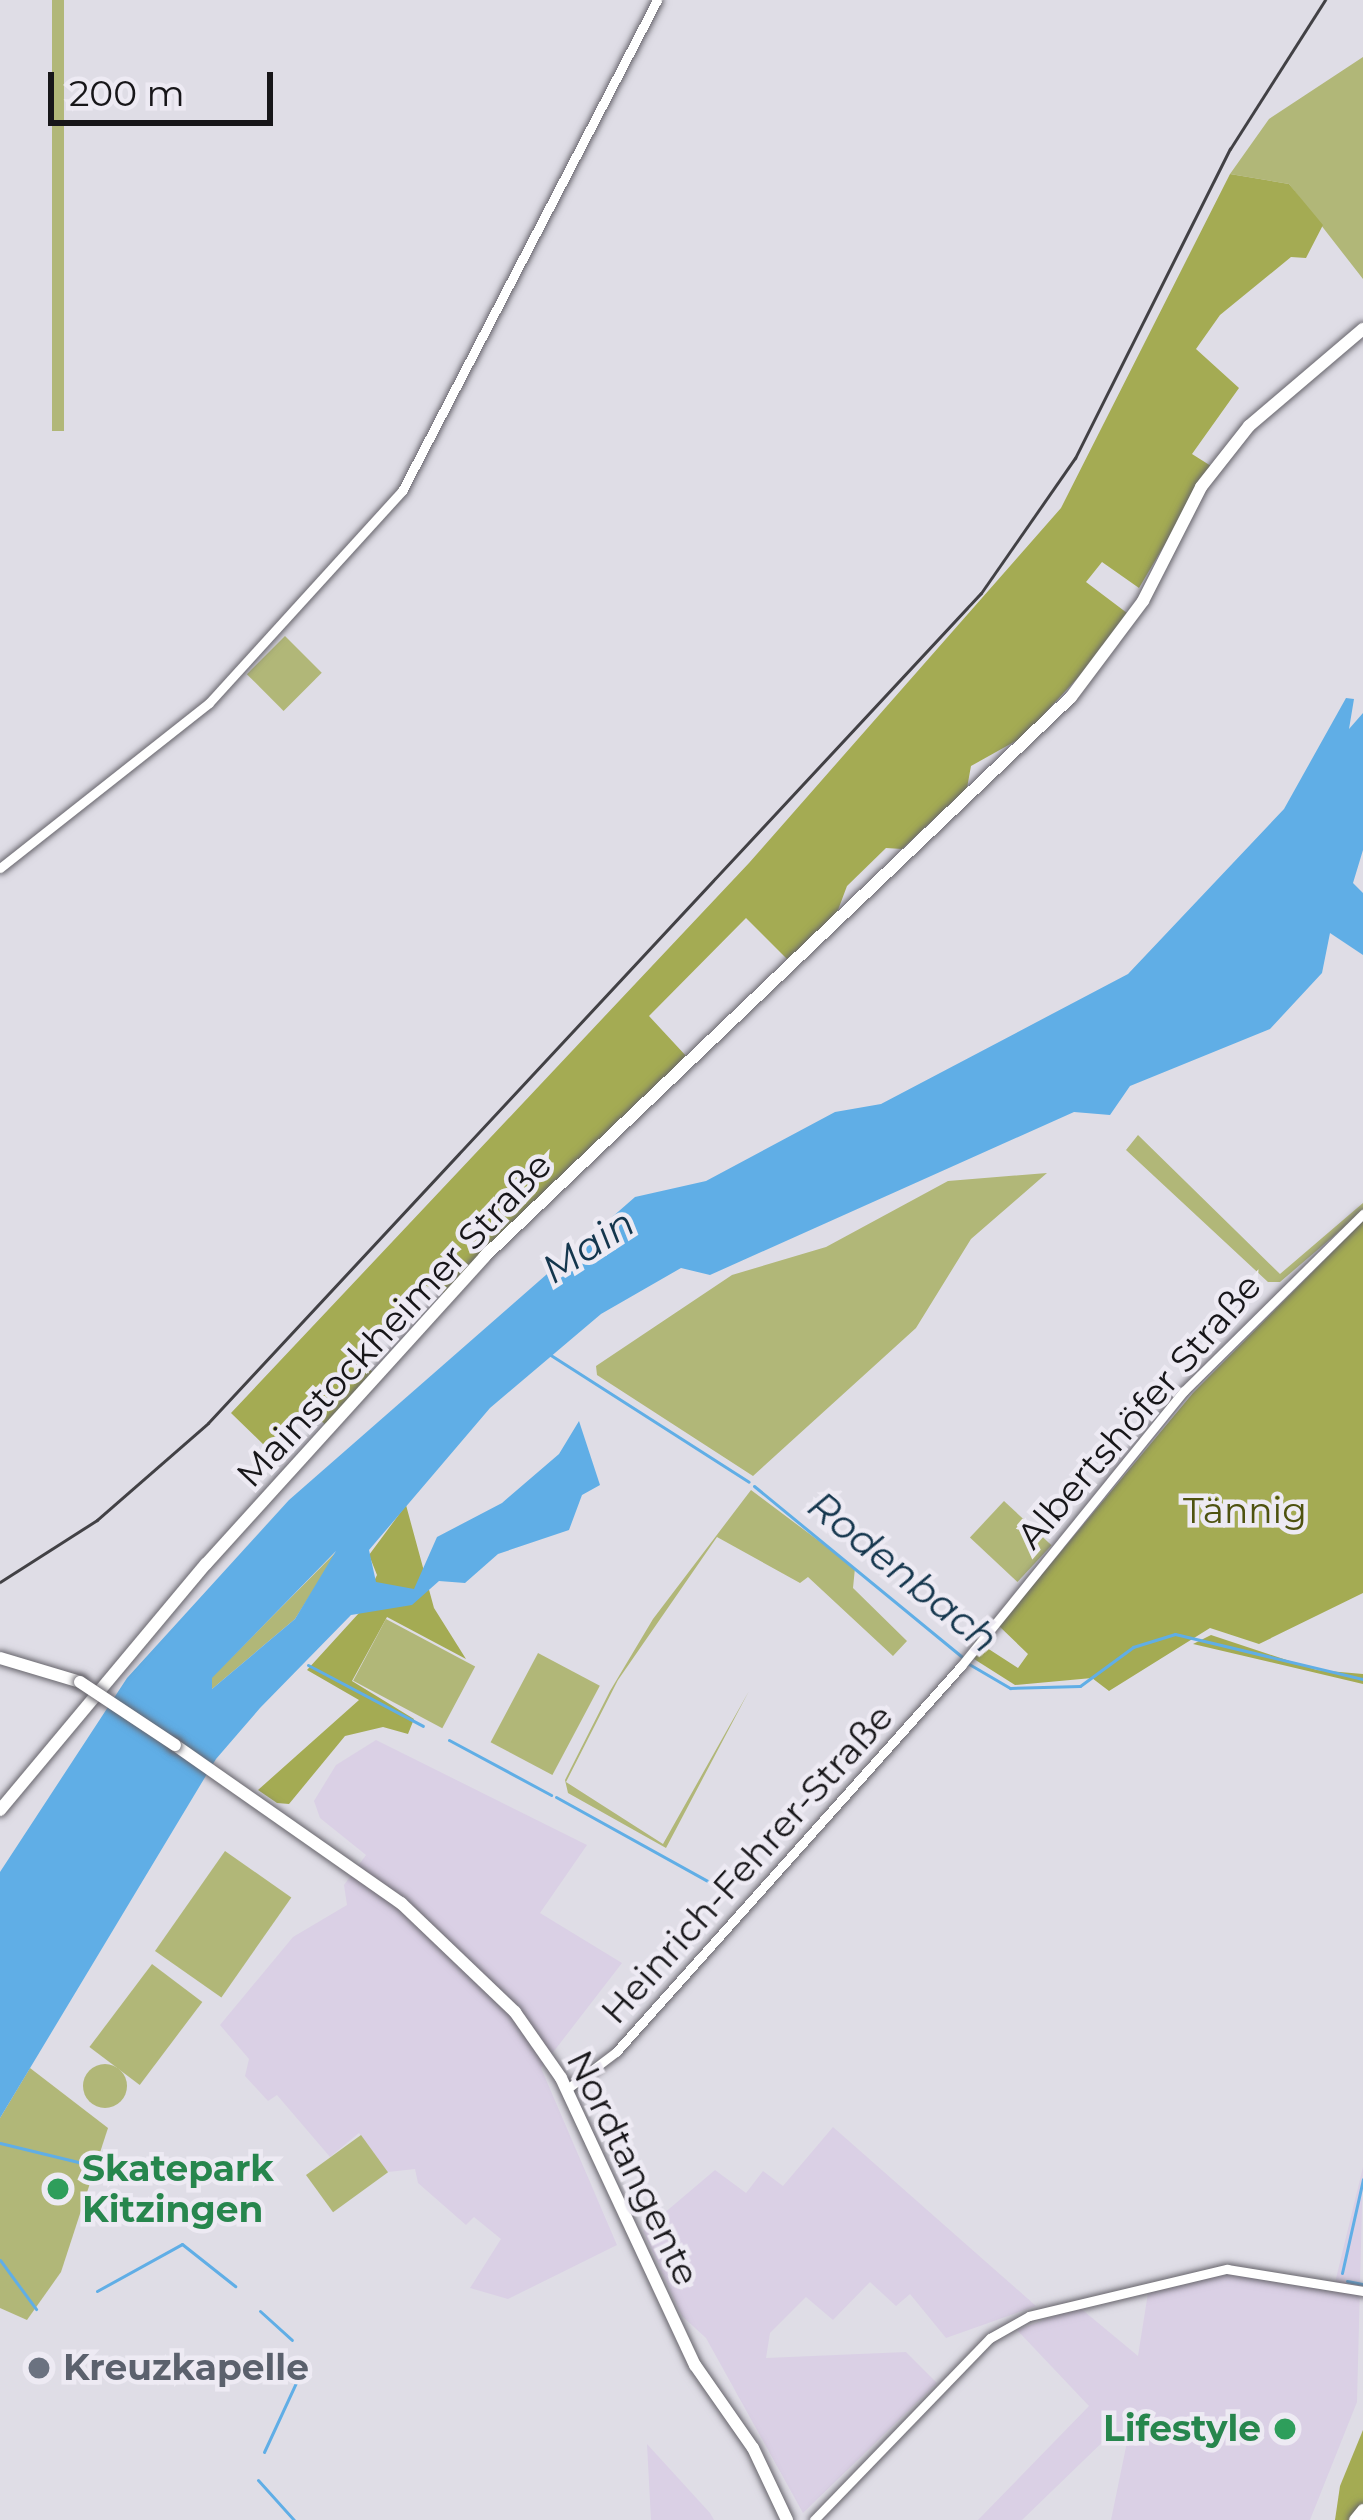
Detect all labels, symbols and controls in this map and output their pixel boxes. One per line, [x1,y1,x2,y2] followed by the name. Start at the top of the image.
[54,48,279,122] scale bar
[69,71,185,115] text: 200 m
[228,1144,560,1496] street label: Mainstockheimer Straße
[533,1199,643,1293] water label: Main
[1008,1265,1270,1557] street label: Albertshöfer Straße
[799,1481,1007,1663] water label: Rodenbach
[1183,1489,1307,1533] park label: Tännig
[592,1695,902,2033] street label: Heinrich-Fehrer-Straße
[558,2044,708,2292] street label: Nordtangente
[82,2146,274,2231] place label: Skatepark Kitzingen
[45,2176,71,2202] marker: Skatepark Kitzingen
[63,2346,309,2390] place label: Kreuzkapelle
[26,2355,52,2381] marker: Kreuzkapelle
[1103,2407,1261,2451] place label: Lifestyle
[1272,2416,1298,2442] marker: Lifestyle

